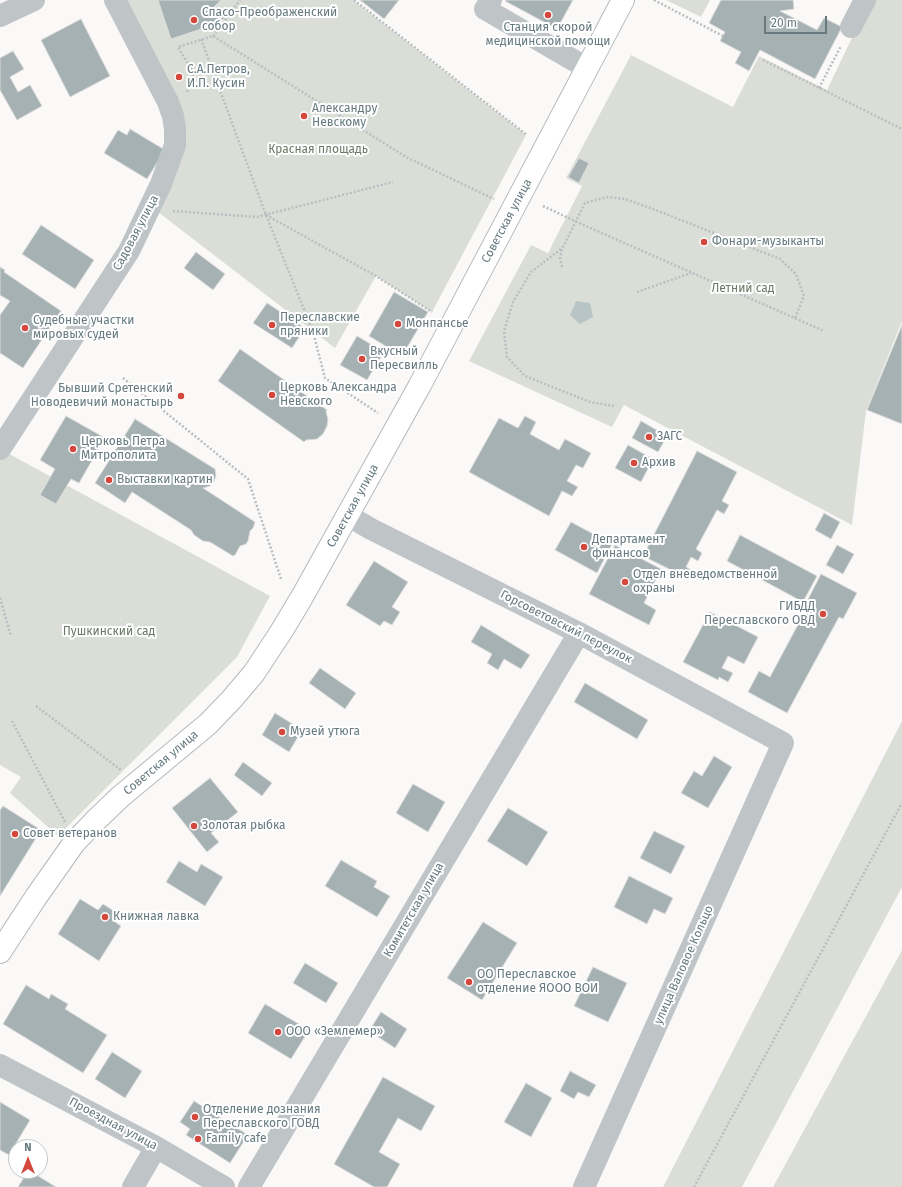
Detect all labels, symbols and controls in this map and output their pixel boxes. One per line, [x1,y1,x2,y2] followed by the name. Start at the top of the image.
[202,6,337,34] place label: Спасо-Преображенский собор
[766,8,829,34] scale bar
[543,10,553,20] marker: Станция скорой медицинской помощи
[189,15,199,25] marker: Спасо-Преображенский собор
[771,16,797,30] text: 20 m
[486,21,610,49] place label: Станция скорой медицинской помощи
[187,63,250,91] place label: С.А.Петров, И.П. Кусин
[174,72,184,82] marker: С.А.Петров, И.П. Кусин
[312,102,377,130] place label: Александру Невскому
[299,111,309,121] marker: Александру Невскому
[268,143,368,157] park label: Красная площадь
[479,177,535,265] street label: Советская улица
[110,193,162,273] street label: Садовая улица
[712,235,824,249] place label: Фонари-музыканты
[699,237,709,247] marker: Фонари-музыканты
[711,282,775,296] park label: Летний сад
[280,311,360,339] place label: Переславские пряники
[33,314,134,342] place label: Судебные участки мировых судей
[406,317,469,331] place label: Монпансье
[393,319,403,329] marker: Монпансье
[267,320,277,330] marker: Переславские пряники
[20,323,30,333] marker: Судебные участки мировых судей
[370,345,438,373] place label: Вкусный Пересвилль
[357,354,367,364] marker: Вкусный Пересвилль
[280,381,397,409] place label: Церковь Александра Невского
[31,382,173,410] place label: Бывший Сретенский Новодевичий монастырь
[267,390,277,400] marker: Церковь Александра Невского
[176,391,186,401] marker: Бывший Сретенский Новодевичий монастырь
[657,430,682,444] place label: ЗАГС
[644,432,654,442] marker: ЗАГС
[81,435,165,463] place label: Церковь Петра Митрополита
[68,444,78,454] marker: Церковь Петра Митрополита
[642,456,676,470] place label: Архив
[629,458,639,468] marker: Архив
[324,462,382,550] street label: Советская улица
[117,473,213,487] place label: Выставки картин
[104,475,114,485] marker: Выставки картин
[592,533,665,561] place label: Департамент финансов
[579,542,589,552] marker: Департамент финансов
[633,568,777,596] place label: Отдел вневедомственной охраны
[620,577,630,587] marker: Отдел вневедомственной охраны
[498,587,634,667] street label: Горсоветовский переулок
[704,600,815,628] place label: ГИБДД Переславского ОВД
[818,609,828,619] marker: ГИБДД Переславского ОВД
[63,625,155,639] park label: Пушкинский сад
[290,725,360,739] place label: Музей утюга
[277,727,287,737] marker: Музей утюга
[121,728,201,798] street label: Советская улица
[202,819,285,833] place label: Золотая рыбка
[189,821,199,831] marker: Золотая рыбка
[23,827,117,841] place label: Совет ветеранов
[10,829,20,839] marker: Совет ветеранов
[381,860,447,960] street label: Комитетская улица
[651,903,717,1027] street label: улица Валовое Кольцо
[113,910,199,924] place label: Книжная лавка
[100,912,110,922] marker: Книжная лавка
[477,968,598,996] place label: ОО Переславское отделение ЯООО ВОИ
[464,977,474,987] marker: ОО Переславское отделение ЯООО ВОИ
[286,1025,383,1039] place label: ООО «Землемер»
[273,1027,283,1037] marker: ООО «Землемер»
[66,1095,160,1153] street label: Проездная улица
[203,1103,321,1131] place label: Отделение дознания Переславского ГОВД
[190,1112,200,1122] marker: Отделение дознания Переславского ГОВД
[206,1132,266,1146] place label: Family cafe
[193,1134,203,1144] marker: Family cafe
[8,1139,48,1179] north arrow
[24,1141,32,1154] text: N

